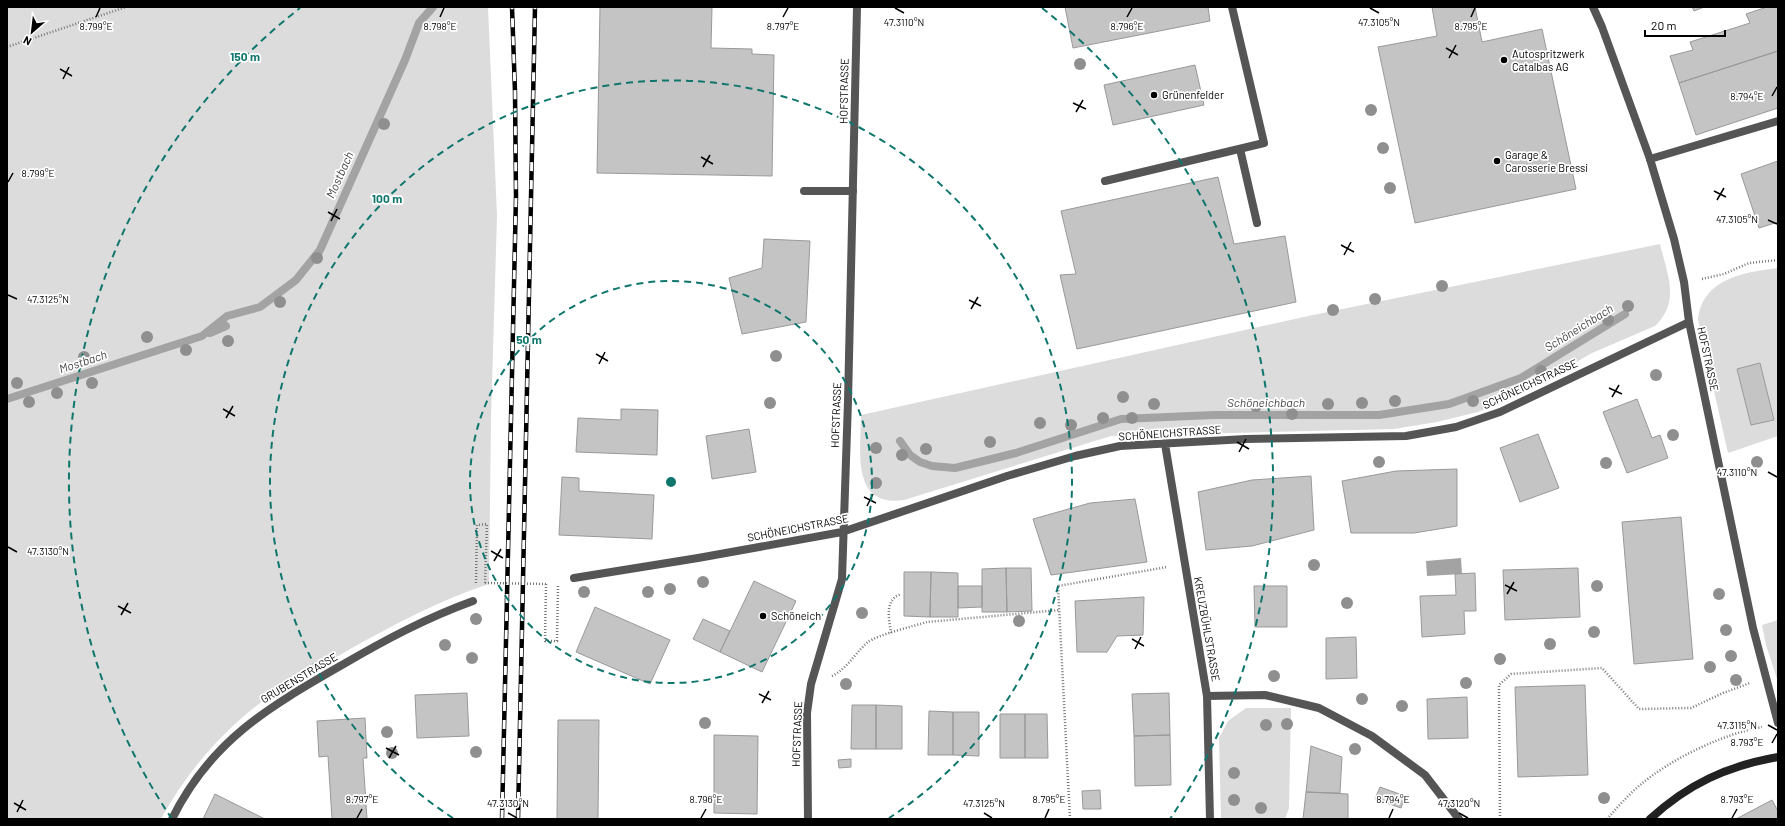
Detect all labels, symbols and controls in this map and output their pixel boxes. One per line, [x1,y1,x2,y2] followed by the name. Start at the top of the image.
[12,12,52,52] north arrow
[1645,12,1725,38] scale bar
[884,16,924,28] text: 47.3110°N
[1358,16,1400,28] text: 47.3105°N
[1651,18,1677,32] text: 20 m
[80,20,113,32] text: 8.799°E
[424,20,457,32] text: 8.798°E
[767,20,799,32] text: 8.797°E
[1111,20,1143,32] text: 8.796°E
[1455,20,1487,32] text: 8.795°E
[21,34,33,49] text: N
[1512,47,1585,73] place label: Autospritzwerk Catalbas AG
[230,49,260,63] text: 150 m
[1499,55,1509,65] marker: Autospritzwerk Catalbas AG
[836,58,851,124] street label: HOFSTRASSE
[1162,88,1224,101] place label: Grünenfelder
[1149,90,1159,100] marker: Grünenfelder
[1730,90,1764,102] text: 8.794°E
[1505,148,1588,174] place label: Garage & Carosserie Bressi
[323,149,356,200] water label: Mostbach
[1492,156,1502,166] marker: Garage & Carosserie Bressi
[22,167,55,179] text: 8.799°E
[372,191,402,205] text: 100 m
[1716,213,1758,225] text: 47.3105°N
[27,293,69,305] text: 47.3125°N
[1542,301,1615,354] water label: Schöneichbach
[1695,325,1722,393] street label: HOFSTRASSE
[516,332,542,346] text: 50 m
[57,347,108,375] water label: Mostbach
[1480,355,1580,411] street label: SCHÖNEICHSTRASSE
[828,382,843,448] street label: HOFSTRASSE
[1227,395,1305,409] water label: Schöneichbach
[1118,421,1222,443] street label: SCHÖNEICHSTRASSE
[1717,466,1757,478] text: 47.3110°N
[664,475,678,489] centre of rings
[746,510,850,544] street label: SCHÖNEICHSTRASSE
[27,545,69,557] text: 47.3130°N
[1192,575,1224,683] street label: KREUZBÜHLSTRASSE
[771,609,821,622] place label: Schöneich
[758,611,768,621] marker: Schöneich
[258,649,340,706] street label: GRUBENSTRASSE
[789,701,804,767] street label: HOFSTRASSE
[1717,719,1757,731] text: 47.3115°N
[1731,736,1763,748] text: 8.793°E
[346,793,378,805] text: 8.797°E
[690,793,722,805] text: 8.796°E
[1033,793,1065,805] text: 8.795°E
[1376,793,1410,805] text: 8.794°E
[1721,793,1753,805] text: 8.793°E
[487,797,529,809] text: 47.3130°N
[963,797,1005,809] text: 47.3125°N
[1438,797,1480,809] text: 47.3120°N

